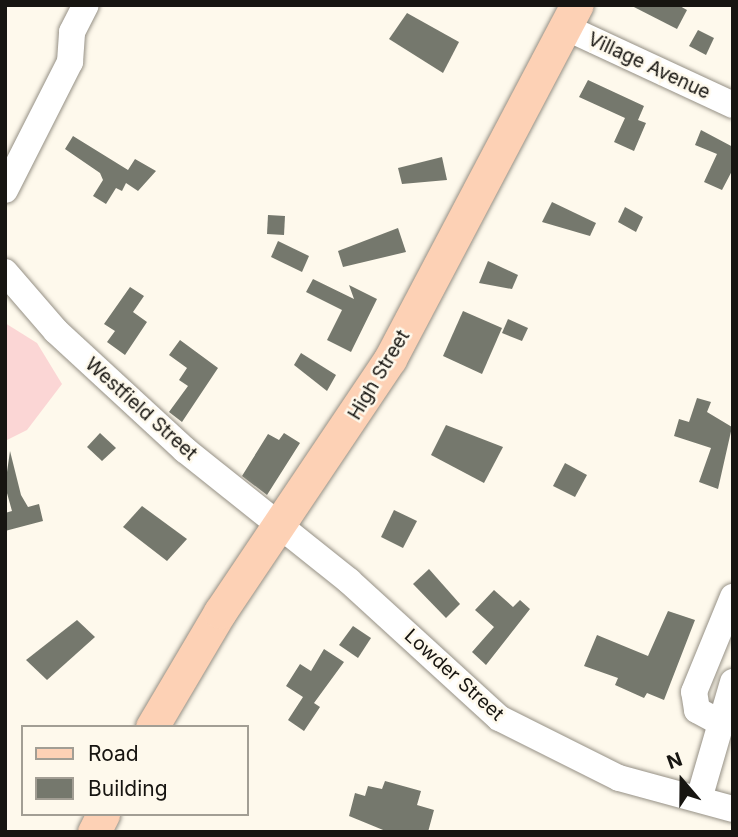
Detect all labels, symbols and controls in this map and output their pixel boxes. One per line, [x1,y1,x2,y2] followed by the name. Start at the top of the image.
[584,28,714,104] street label: Village Avenue
[343,326,415,424] street label: High Street
[80,353,202,465] street label: Westfield Street
[400,624,508,726] street label: Lowder Street
[21,725,248,816] legend
[88,741,139,766] text: Road
[647,746,717,816] north arrow
[664,748,685,774] text: N
[88,776,168,801] text: Building

